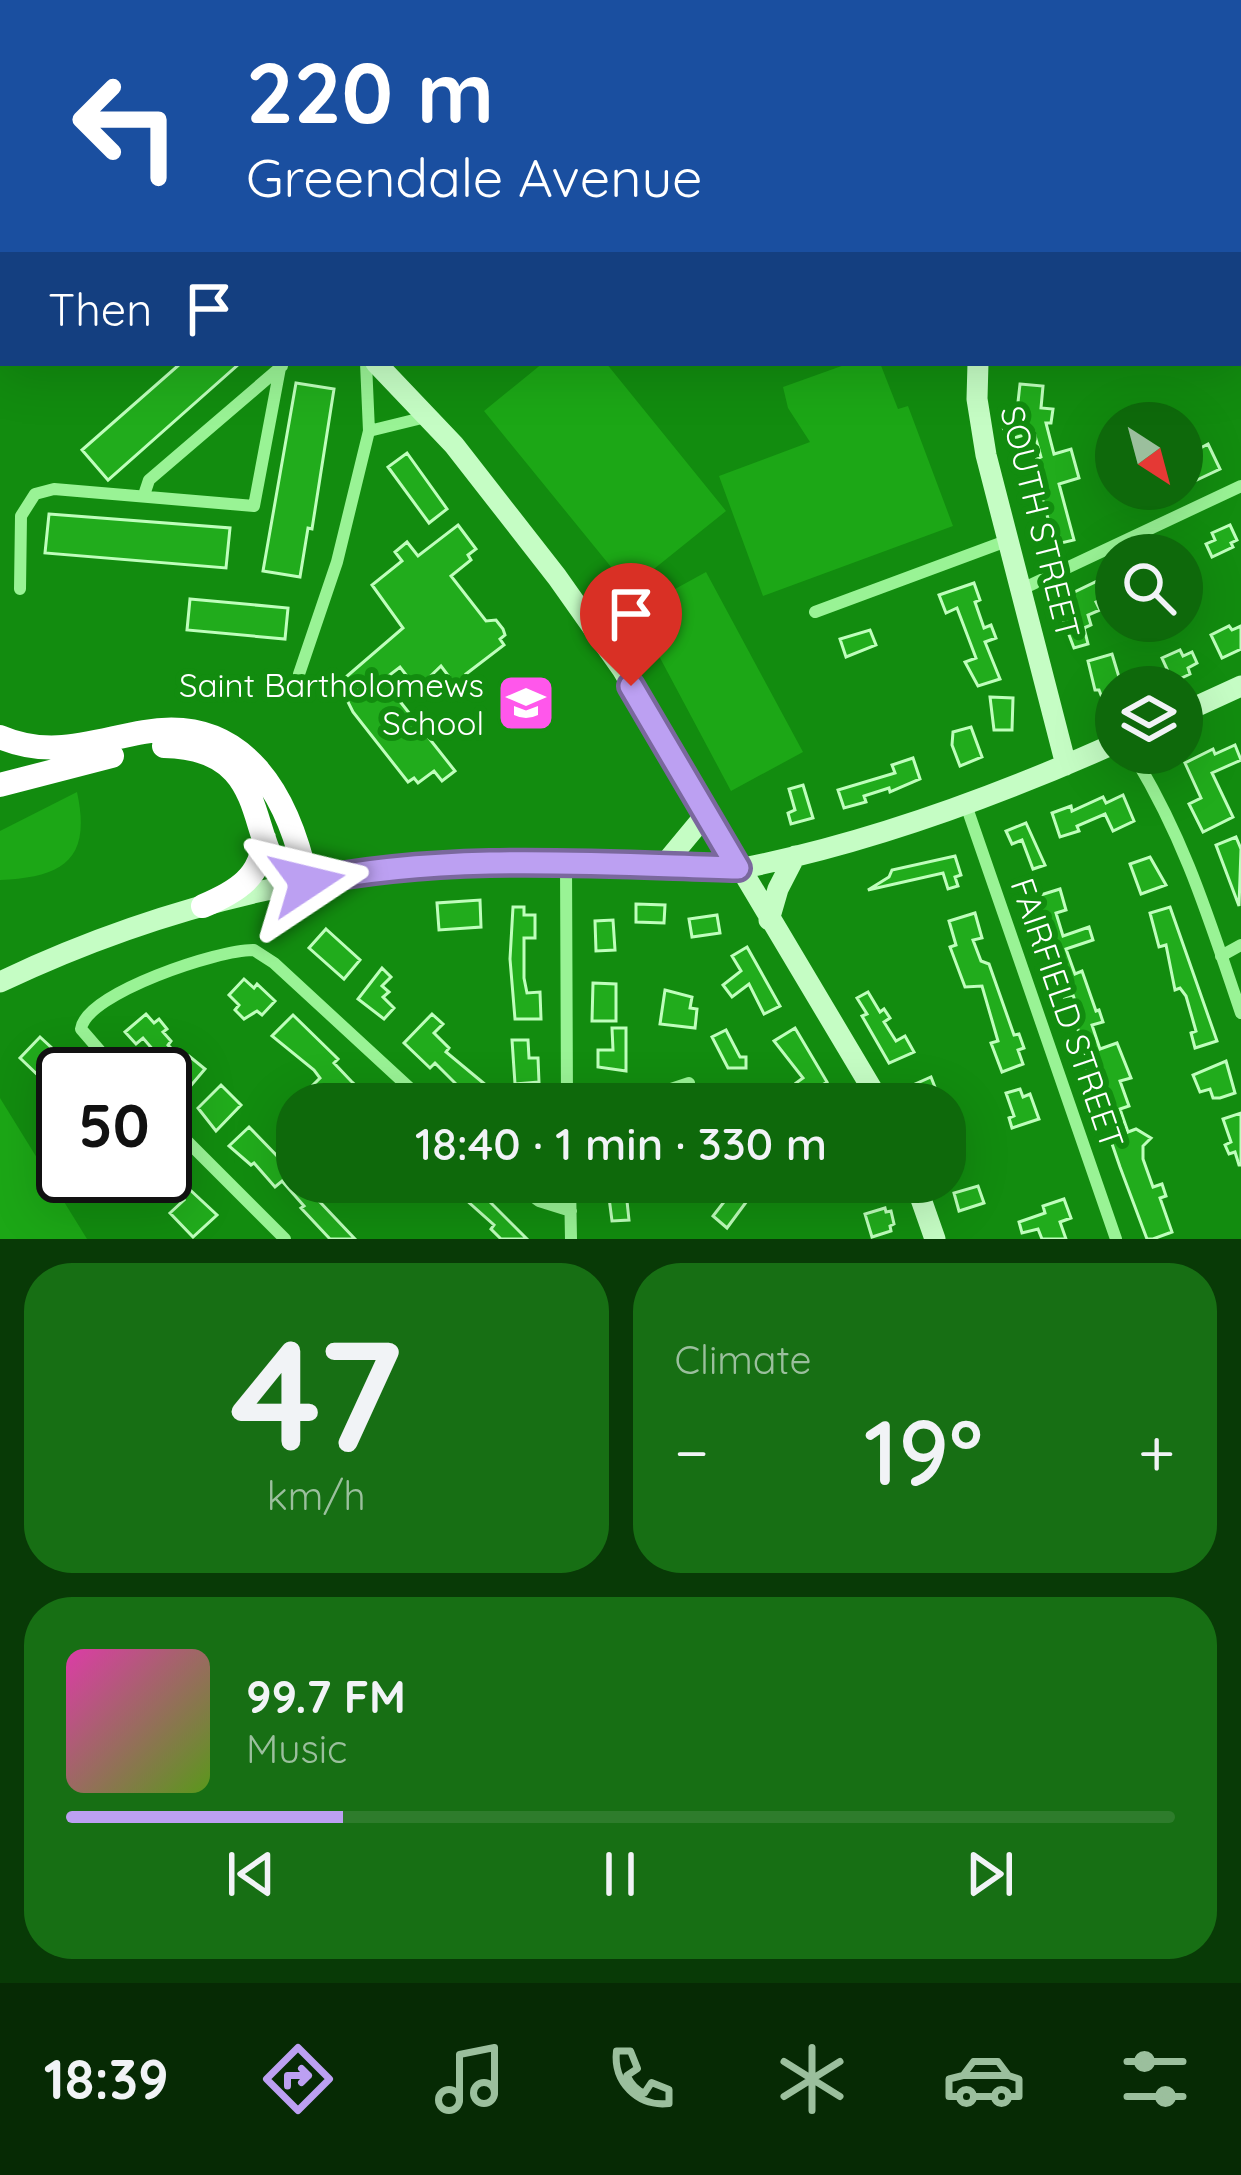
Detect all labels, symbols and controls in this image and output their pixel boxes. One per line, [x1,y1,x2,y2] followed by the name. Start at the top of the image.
[246,39,494,144] text: 220 m
[48,48,204,204] icon: left
[246,143,703,211] text: Greendale Avenue
[176,276,242,342] icon: arrive
[48,281,152,337] text: Then
[992,402,1090,642] street label: SOUTH STREET
[1095,402,1203,510] north arrow
[1095,402,1203,774] map controls
[1095,534,1203,642] button: search
[580,563,682,686] pin
[598,581,664,647] icon: arrive
[179,664,484,743] place label: Saint Bartholomews School
[1095,666,1203,774] button: layers
[495,672,557,734] school or university icon: Saint Bartholomews School
[244,819,370,945] position arrow
[1002,872,1134,1154] street label: FAIRFIELD STREET
[36,1047,192,1203] speed limit sign: 50
[415,1115,827,1171] text: 18:40 · 1 min · 330 m
[230,1295,403,1490] text: 47
[675,1335,812,1384] text: Climate
[864,1395,983,1508] text: 19°
[675,1410,709,1493] text: −
[1138,1410,1175,1493] text: +
[267,1471,366,1520] text: km/h
[246,1668,406,1724] text: 99.7 FM
[246,1724,347,1773] text: Music
[218,1841,284,1907] icon: previous
[587,1841,653,1907] icon: pause
[957,1841,1023,1907] icon: next
[256,2037,340,2121] icon: directions
[428,2037,512,2121] icon: music
[599,2037,683,2121] icon: phone
[770,2037,854,2121] icon: climate
[942,2037,1026,2121] icon: car
[1113,2037,1197,2121] icon: filters
[44,2045,169,2113] text: 18:39

